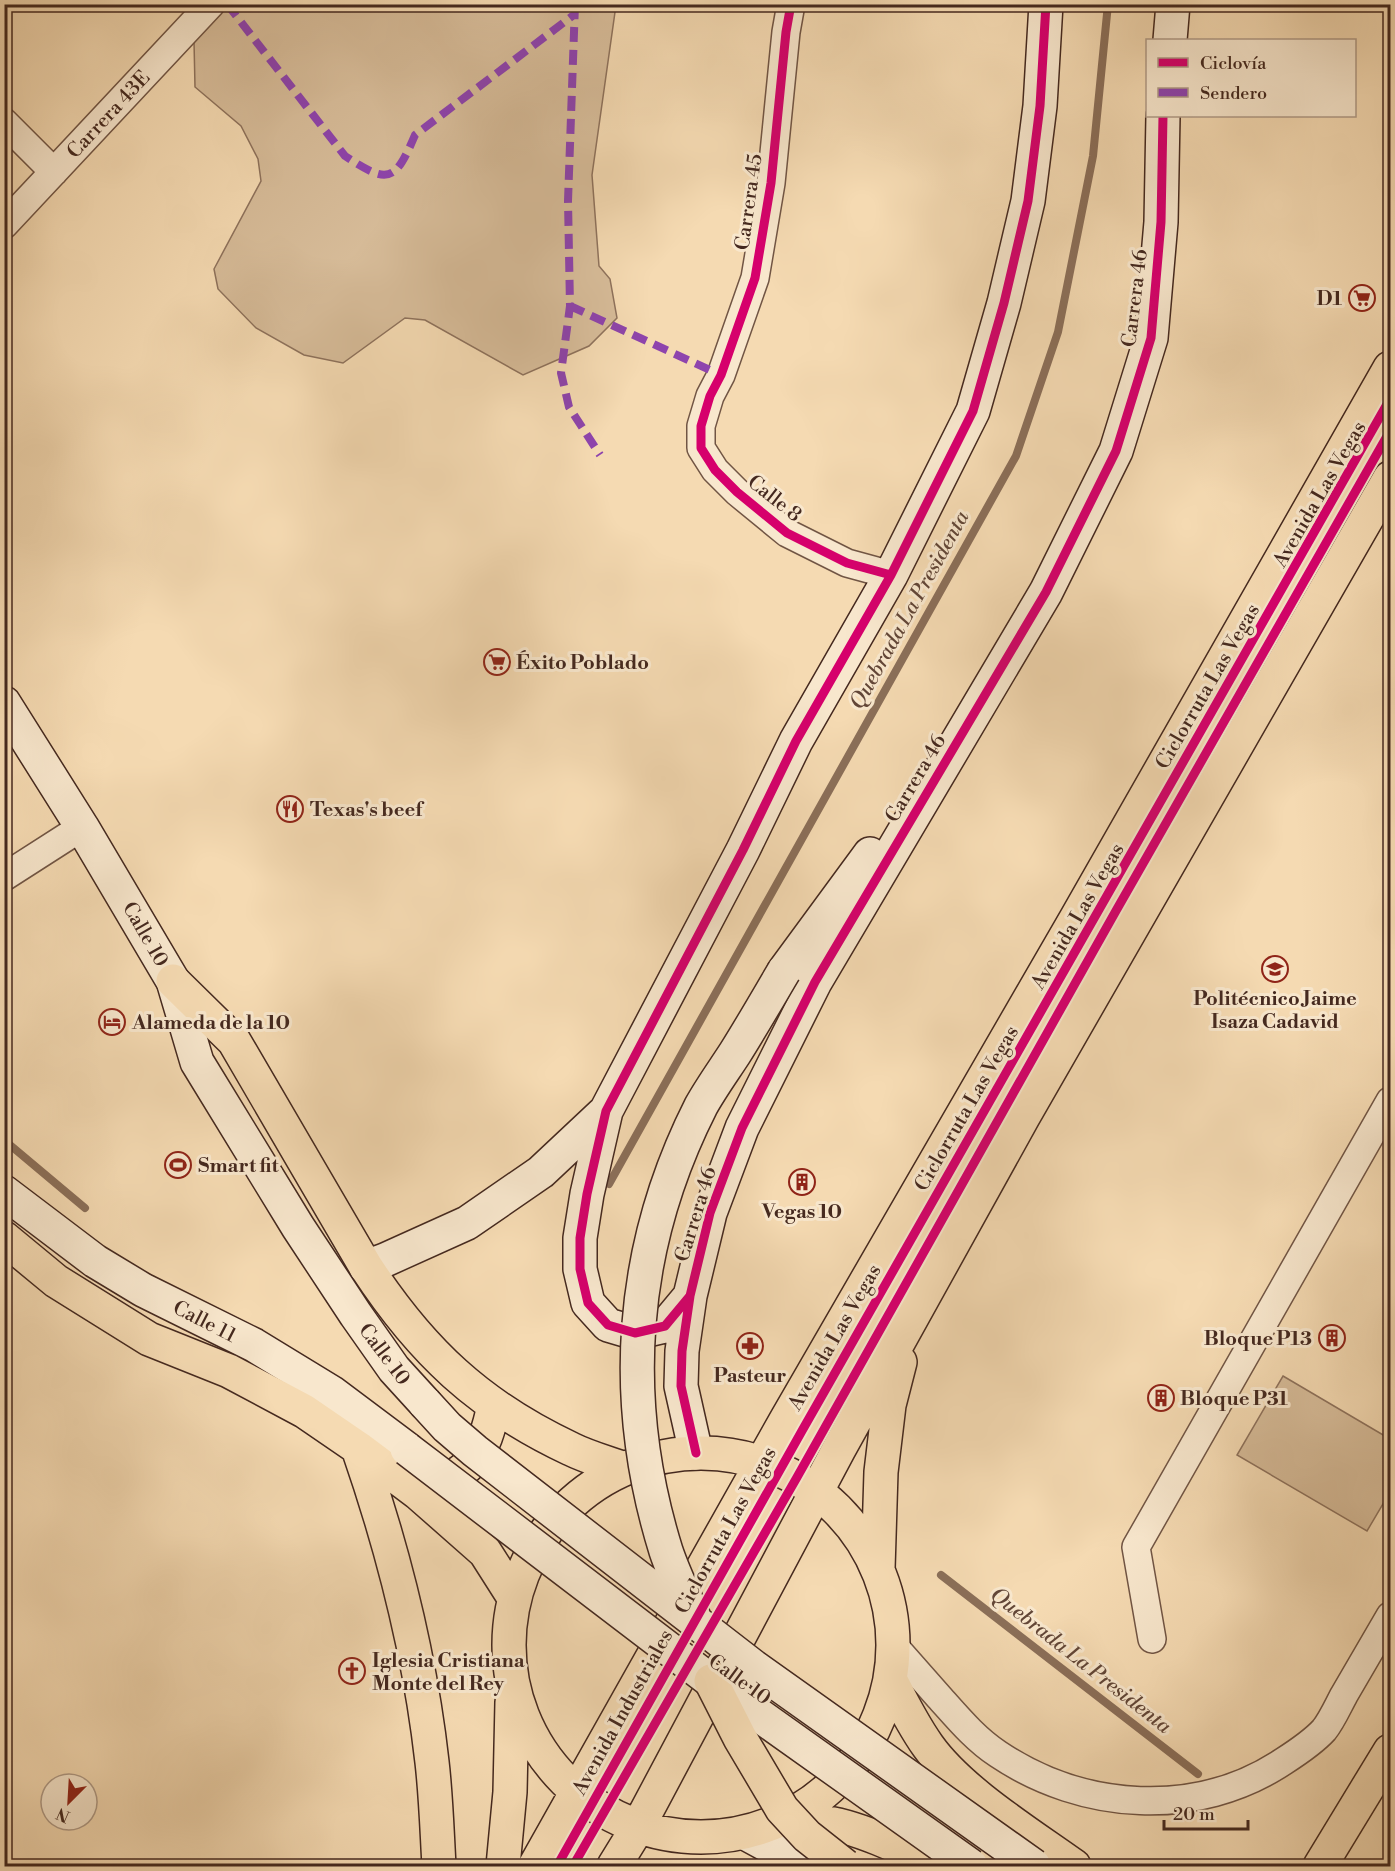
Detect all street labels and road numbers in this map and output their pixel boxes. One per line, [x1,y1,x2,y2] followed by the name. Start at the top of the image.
[62,66,156,164] street label: Carrera 43E
[730,152,769,252] street label: Carrera 45
[1117,248,1154,348] street label: Carrera 46
[1268,417,1372,573] street label: Avenida Las Vegas
[742,470,806,528] street label: Calle 8
[1151,600,1266,774] street label: Ciclorruta Las Vegas
[880,730,952,827] street label: Carrera 46
[1026,839,1130,995] street label: Avenida Las Vegas
[116,898,173,972] street label: Calle 10
[910,1022,1025,1196] street label: Ciclorruta Las Vegas
[670,1164,723,1265] street label: Carrera 46
[783,1260,887,1416] street label: Avenida Las Vegas
[168,1296,241,1349] street label: Calle 11
[352,1319,415,1391] street label: Calle 10
[670,1443,783,1619] street label: Ciclorruta Las Vegas
[567,1626,679,1801] street label: Avenida Industriales
[703,1649,775,1711] street label: Calle 10

